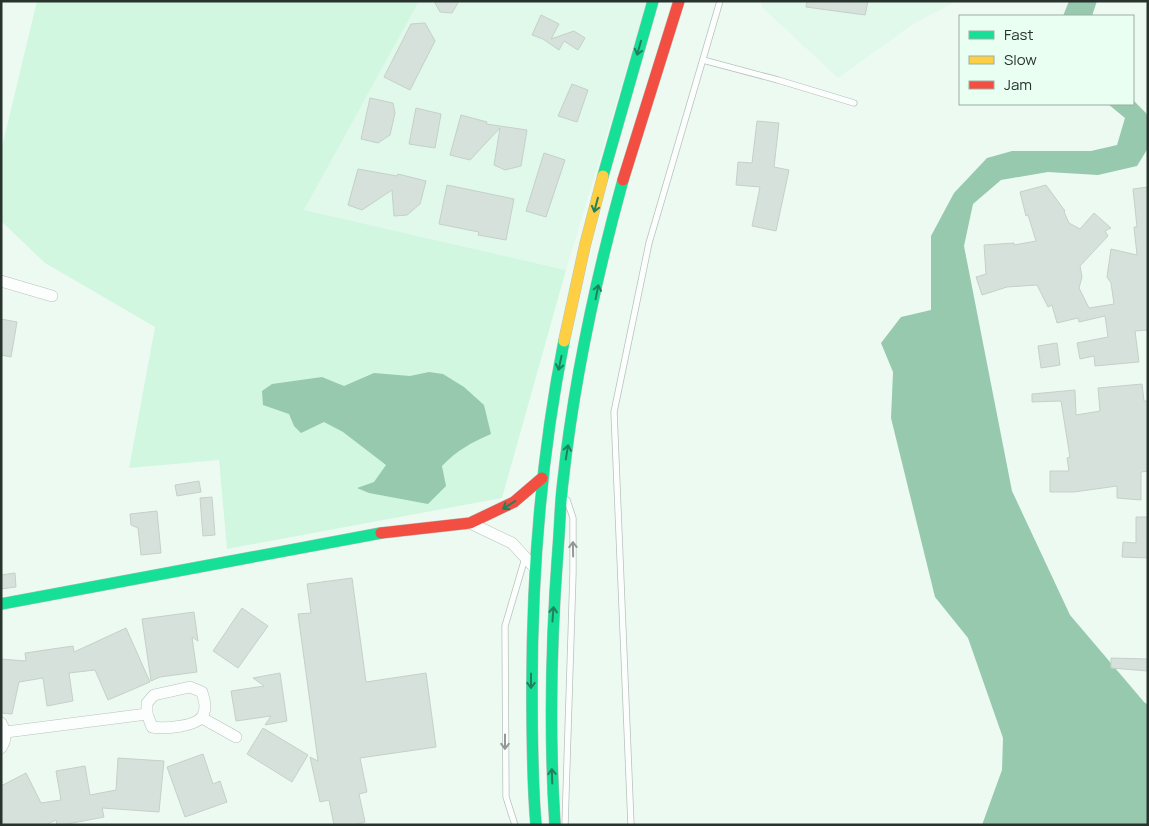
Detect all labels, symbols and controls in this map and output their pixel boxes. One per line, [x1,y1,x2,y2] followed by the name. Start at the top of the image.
[959,15,1134,105] legend
[1004,24,1033,45] text: Fast
[634,40,644,56] one-way arrow
[1004,49,1037,70] text: Slow
[1004,74,1032,95] text: Jam
[591,196,600,212] one-way arrow
[592,285,602,301] one-way arrow
[555,355,565,371] one-way arrow
[563,444,573,460] one-way arrow
[503,500,517,510] one-way arrow
[568,541,578,557] one-way arrow
[549,606,558,622] one-way arrow
[527,673,536,689] one-way arrow
[501,734,510,750] one-way arrow
[547,768,557,784] one-way arrow

